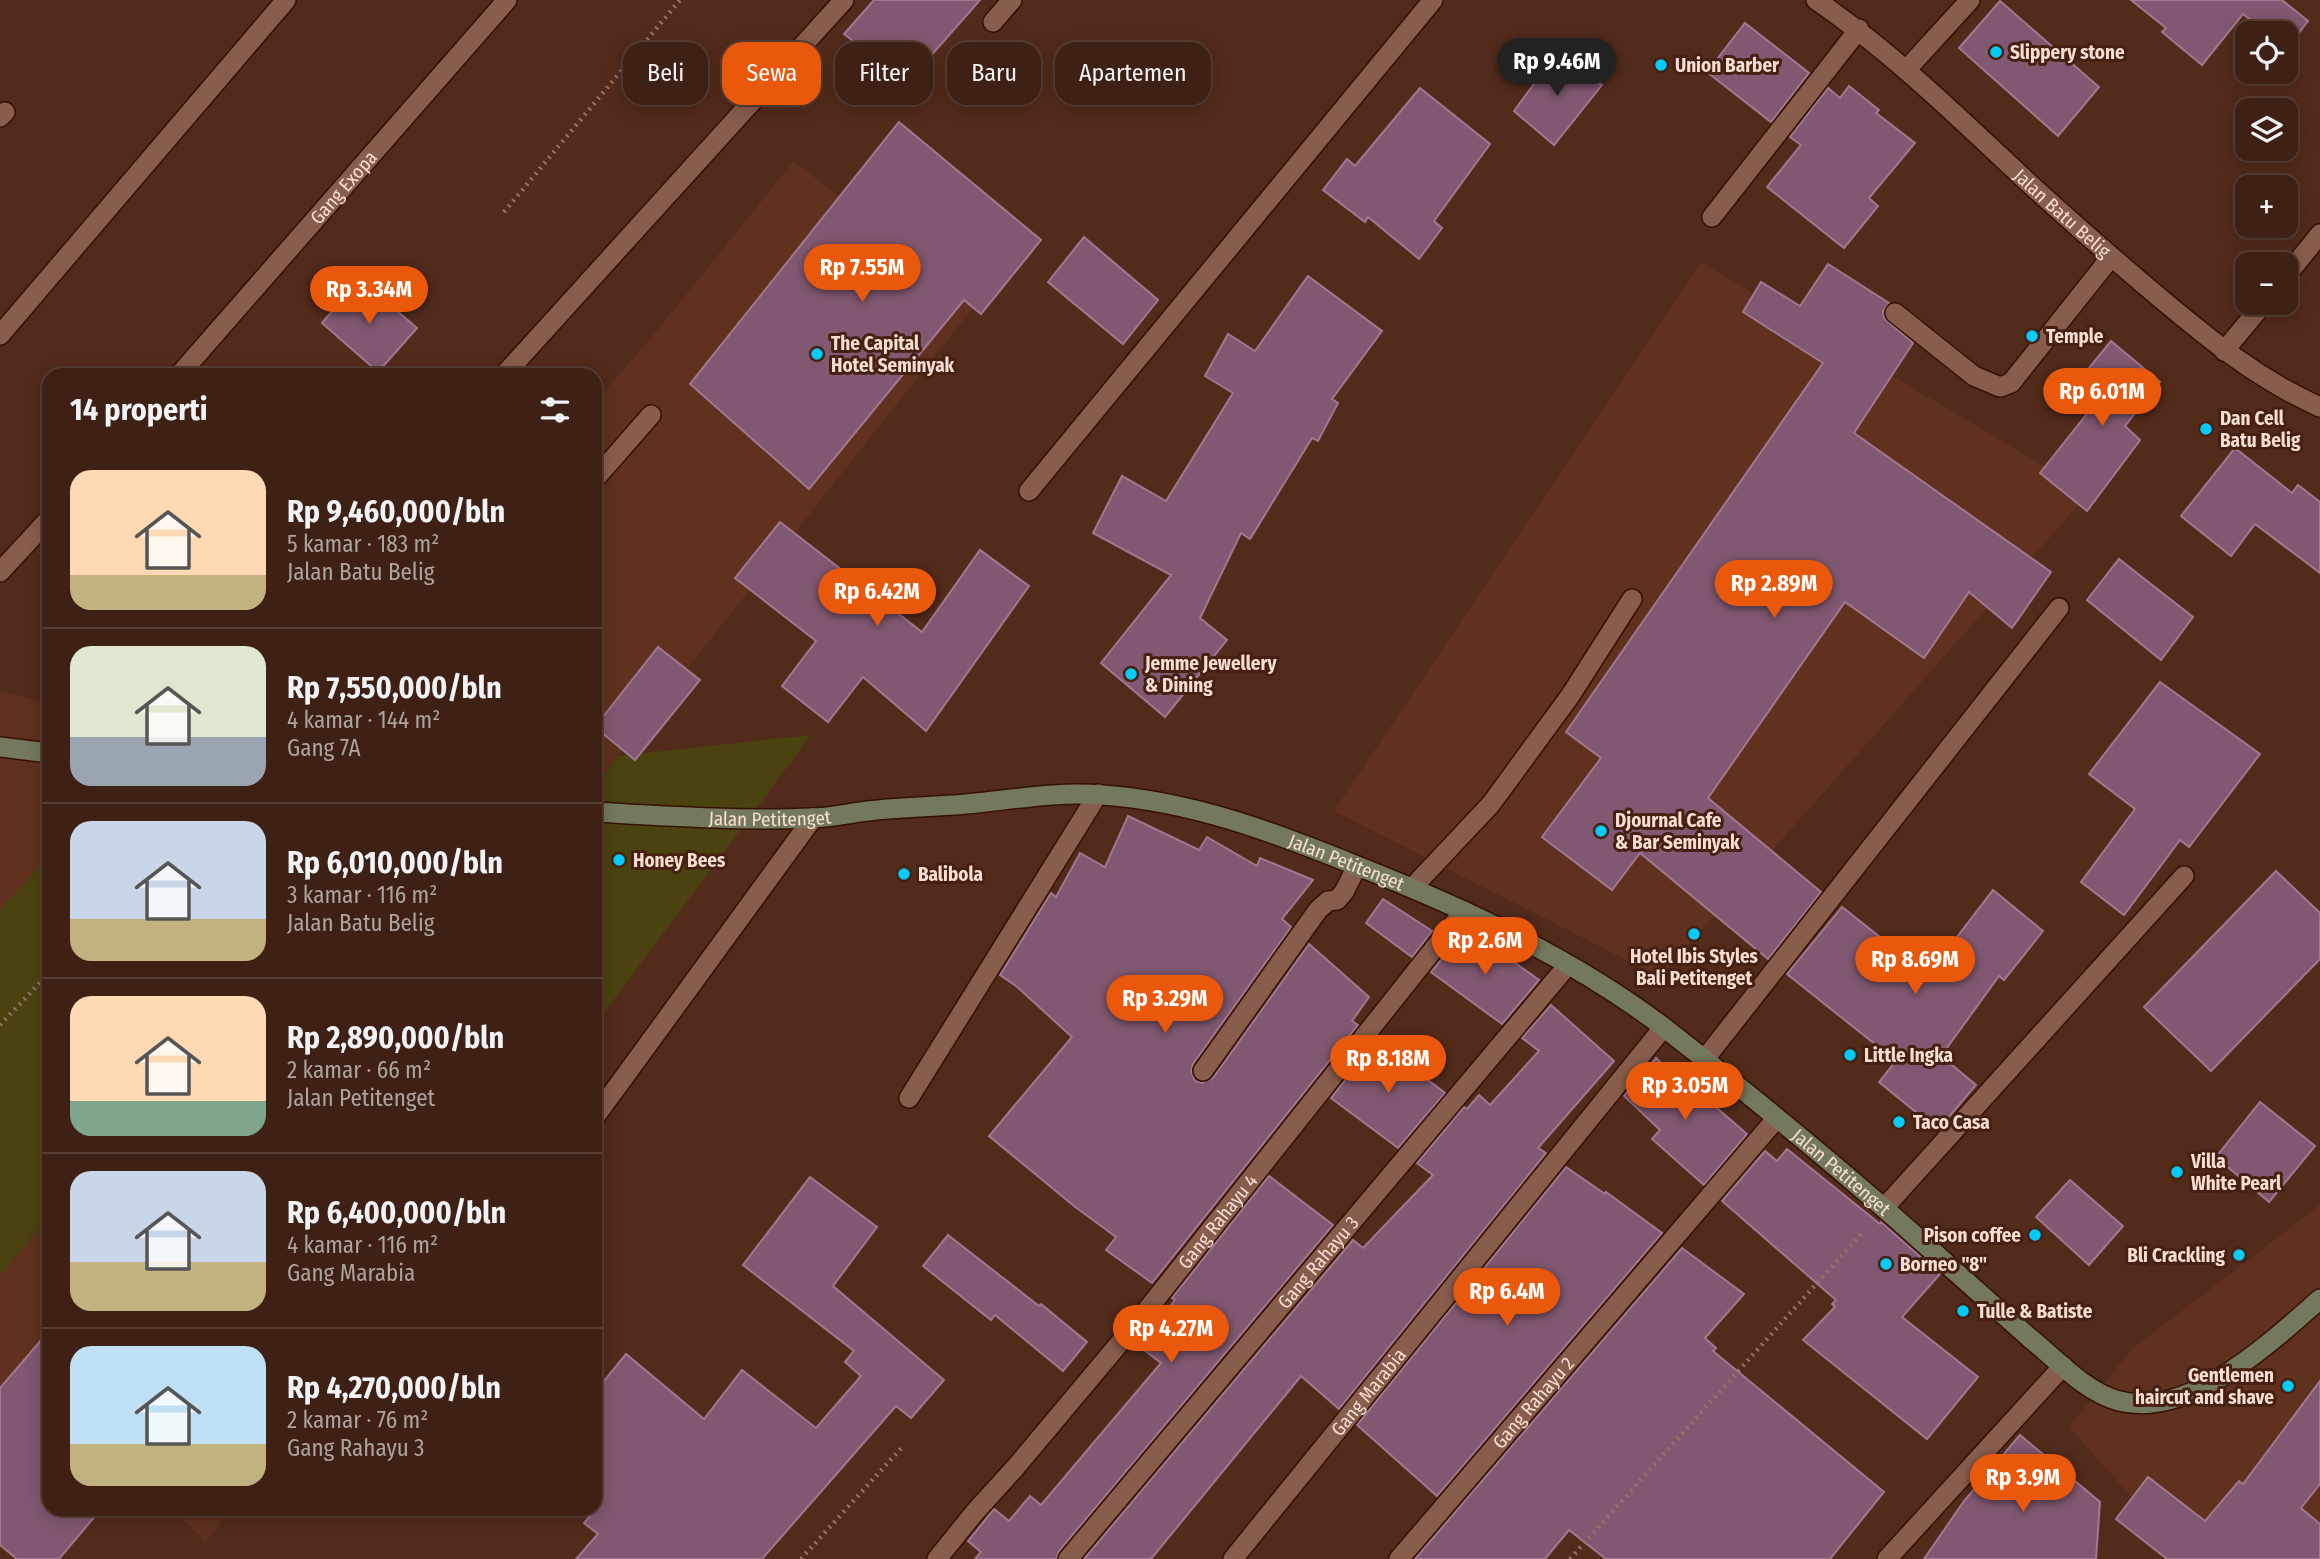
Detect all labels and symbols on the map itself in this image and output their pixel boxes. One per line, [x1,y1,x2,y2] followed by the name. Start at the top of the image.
[1485,38,1629,98] pin: Rp 9.46M
[2010,41,2125,64] place label: Slippery stone
[1988,44,2004,60] marker: Slippery stone
[1675,54,1780,77] place label: Union Barber
[1653,57,1669,73] marker: Union Barber
[305,146,382,229] street label: Gang Exopa
[2009,164,2115,263] street label: Jalan Batu Belig
[790,244,934,304] pin: Rp 7.55M
[297,266,441,326] pin: Rp 3.34M
[2046,325,2104,348] place label: Temple
[2024,328,2040,344] marker: Temple
[831,332,955,377] place label: The Capital Hotel Seminyak
[809,346,825,362] marker: The Capital Hotel Seminyak
[2030,368,2174,428] pin: Rp 6.01M
[2220,407,2301,452] place label: Dan Cell Batu Belig
[2198,421,2214,437] marker: Dan Cell Batu Belig
[1702,560,1846,620] pin: Rp 2.89M
[805,568,949,628] pin: Rp 6.42M
[1144,652,1277,697] place label: Jemme Jewellery & Dining
[1123,666,1139,682] marker: Jemme Jewellery & Dining
[708,805,833,831] street label: Jalan Petitenget
[1615,809,1740,854] place label: Djournal Cafe & Bar Seminyak
[1593,823,1609,839] marker: Djournal Cafe & Bar Seminyak
[1285,829,1408,896] street label: Jalan Petitenget
[633,849,726,872] place label: Honey Bees
[611,852,627,868] marker: Honey Bees
[918,863,983,886] place label: Balibola
[896,866,912,882] marker: Balibola
[1420,918,1550,977] pin: Rp 2.6M
[1686,926,1702,942] marker: Hotel Ibis Styles Bali Petitenget
[1843,936,1987,996] pin: Rp 8.69M
[1630,945,1759,990] place label: Hotel Ibis Styles Bali Petitenget
[1093,976,1237,1035] pin: Rp 3.29M
[1316,1036,1460,1095] pin: Rp 8.18M
[1864,1044,1953,1067] place label: Little Ingka
[1842,1047,1858,1063] marker: Little Ingka
[1613,1062,1757,1122] pin: Rp 3.05M
[1913,1111,1990,1134] place label: Taco Casa
[1891,1114,1907,1130] marker: Taco Casa
[1787,1124,1896,1221] street label: Jalan Petitenget
[2190,1150,2282,1195] place label: Villa White Pearl
[2169,1164,2185,1180] marker: Villa White Pearl
[1173,1170,1262,1274] street label: Gang Rahayu 4
[1273,1212,1364,1313] street label: Gang Rahayu 3
[1924,1224,2021,1247] place label: Pison coffee
[2027,1227,2043,1243] marker: Pison coffee
[2127,1244,2226,1267] place label: Bli Crackling
[2231,1247,2247,1263] marker: Bli Crackling
[1900,1253,1987,1276] place label: Borneo "8"
[1878,1256,1894,1272] marker: Borneo "8"
[1442,1268,1572,1328] pin: Rp 6.4M
[1977,1300,2093,1323] place label: Tulle & Batiste
[1955,1303,1971,1319] marker: Tulle & Batiste
[1099,1306,1243,1365] pin: Rp 4.27M
[1326,1344,1411,1441] street label: Gang Marabia
[1488,1352,1579,1453] street label: Gang Rahayu 2
[2135,1364,2274,1409] place label: Gentlemen haircut and shave
[2280,1378,2296,1394] marker: Gentlemen haircut and shave
[1958,1454,2088,1514] pin: Rp 3.9M

